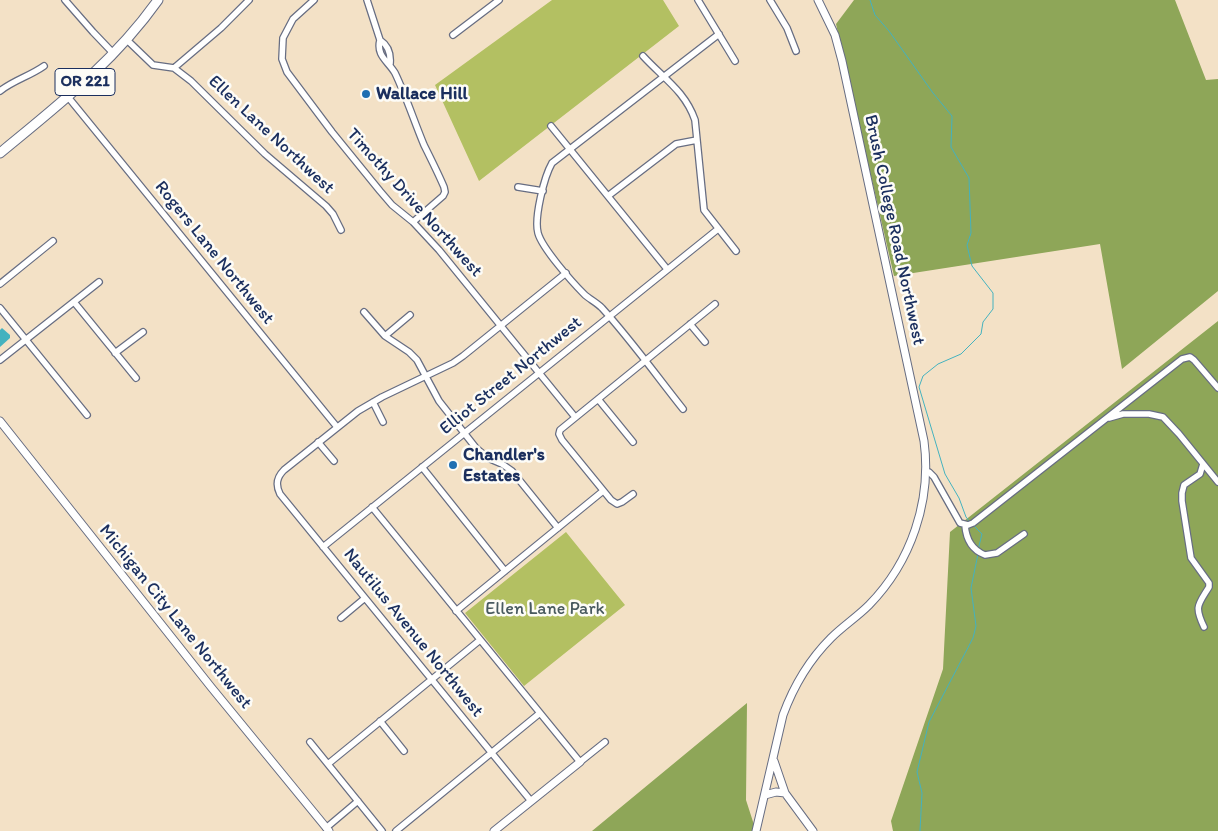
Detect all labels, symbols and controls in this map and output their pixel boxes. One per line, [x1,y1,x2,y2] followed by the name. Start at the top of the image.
[55,68,115,95] road number: OR 221
[203,71,339,199] street label: Ellen Lane Northwest
[376,83,468,105] place label: Wallace Hill
[360,88,372,100] marker: Wallace Hill
[859,113,929,347] street label: Brush College Road Northwest
[341,124,487,282] street label: Timothy Drive Northwest
[149,177,279,329] street label: Rogers Lane Northwest
[436,312,586,440] street label: Elliot Street Northwest
[463,444,545,486] place label: Chandler's Estates
[447,459,459,471] marker: Chandler's Estates
[94,520,256,714] street label: Michigan City Lane Northwest
[338,544,488,722] street label: Nautilus Avenue Northwest
[485,598,605,620] park label: Ellen Lane Park

